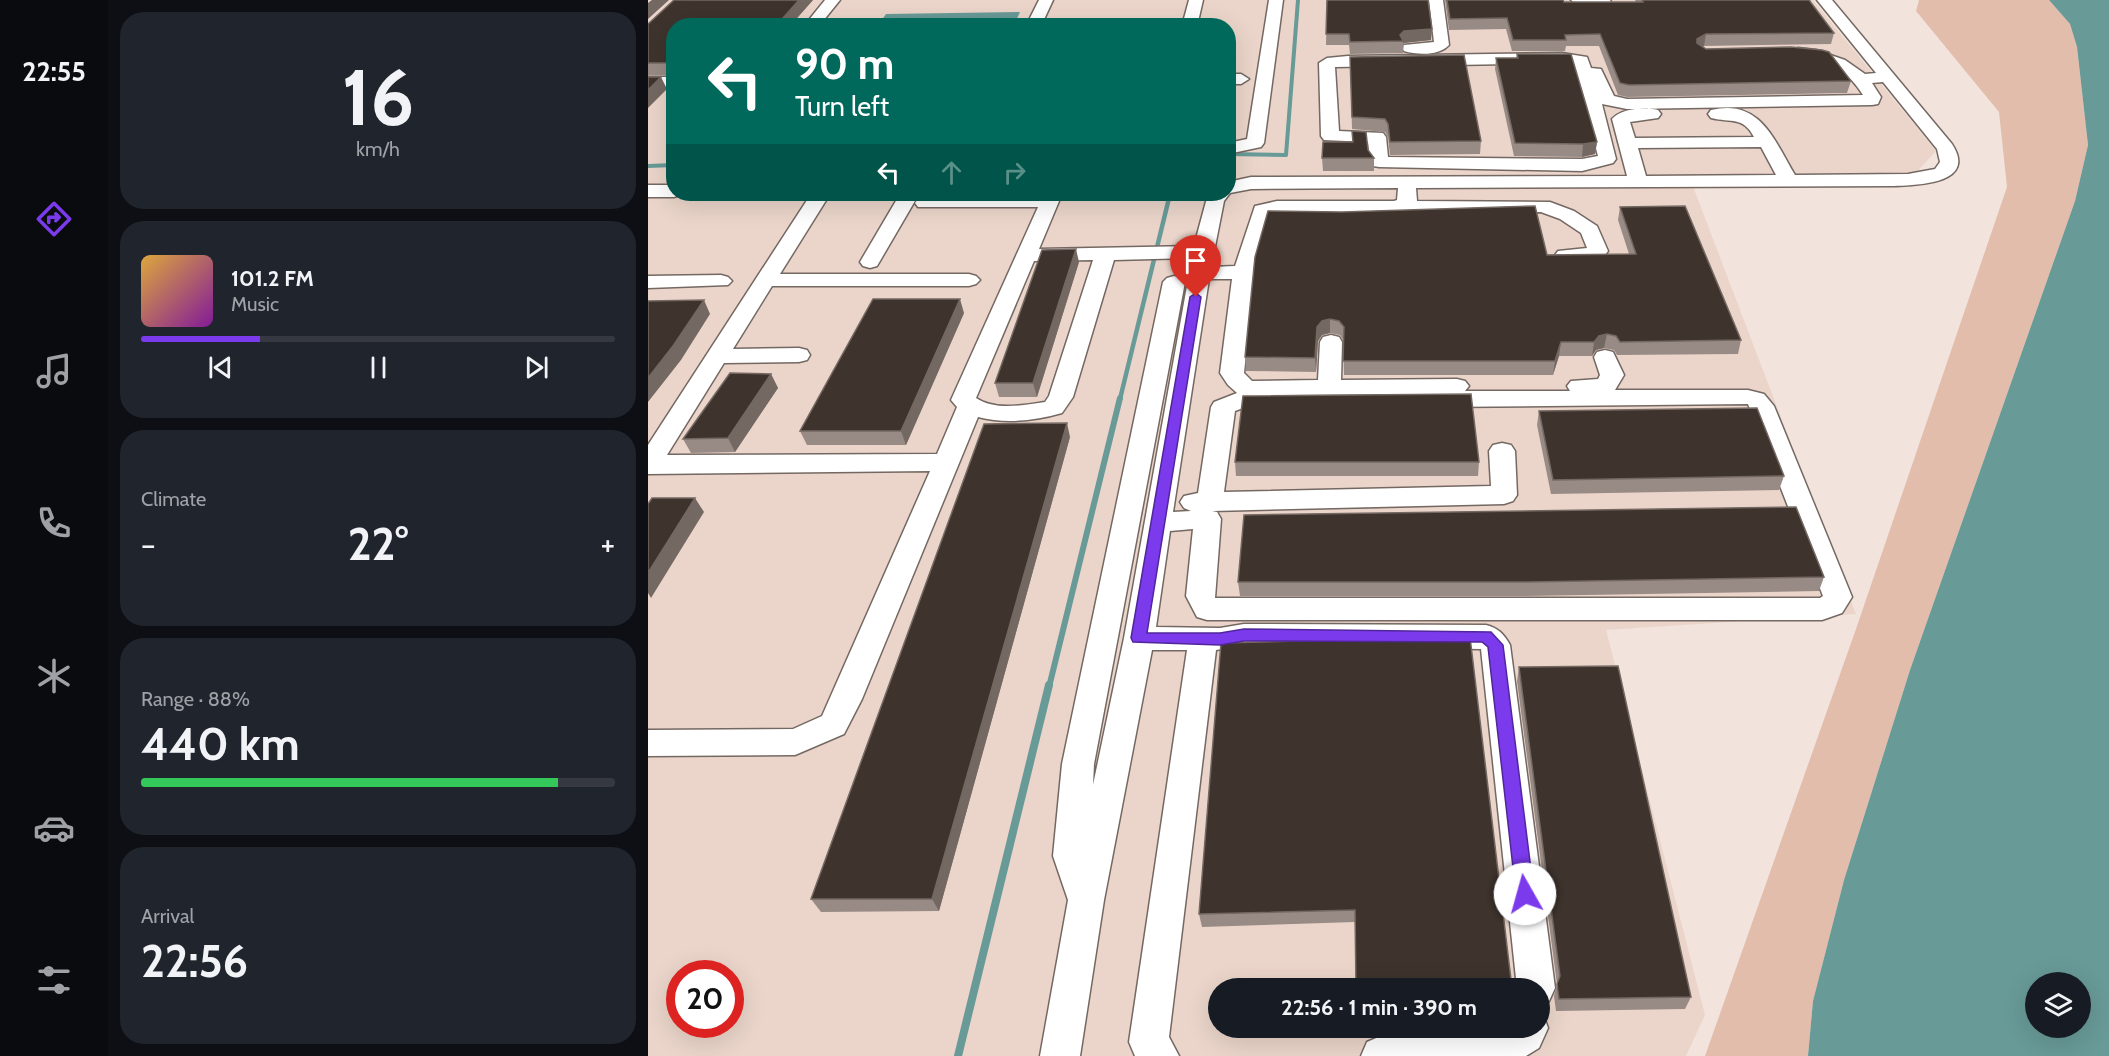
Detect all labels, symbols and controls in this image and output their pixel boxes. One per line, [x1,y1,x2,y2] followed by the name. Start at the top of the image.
[795,38,894,90] text: 90 m
[696,42,774,120] icon: left
[342,50,414,145] text: 16
[22,55,86,88] text: 22:55
[795,90,889,123] text: Turn left
[356,137,400,161] text: km/h
[872,156,905,189] icon: left
[935,156,968,189] icon: ahead
[998,156,1031,189] icon: right
[33,198,75,240] icon: directions
[1170,235,1221,297] pin
[1179,244,1212,277] icon: arrive
[231,265,314,292] text: 101.2 FM
[231,292,279,316] text: Music
[33,350,75,392] icon: music
[204,351,237,384] icon: previous
[362,351,395,384] icon: pause
[520,351,553,384] icon: next
[141,487,206,511] text: Climate
[33,502,75,544] icon: phone
[348,517,408,571] text: 22°
[141,524,156,564] text: −
[600,524,615,564] text: +
[33,655,75,697] icon: climate
[141,687,250,711] text: Range · 88%
[141,717,300,771] text: 440 km
[33,807,75,849] icon: car
[1493,862,1557,926] position arrow
[141,904,194,928] text: Arrival
[141,934,248,988] text: 22:56
[33,959,75,1001] icon: filters
[666,960,744,1038] speed limit sign: 20
[2025,972,2091,1038] map controls
[2025,972,2091,1038] button: layers
[1281,994,1477,1021] text: 22:56 · 1 min · 390 m

